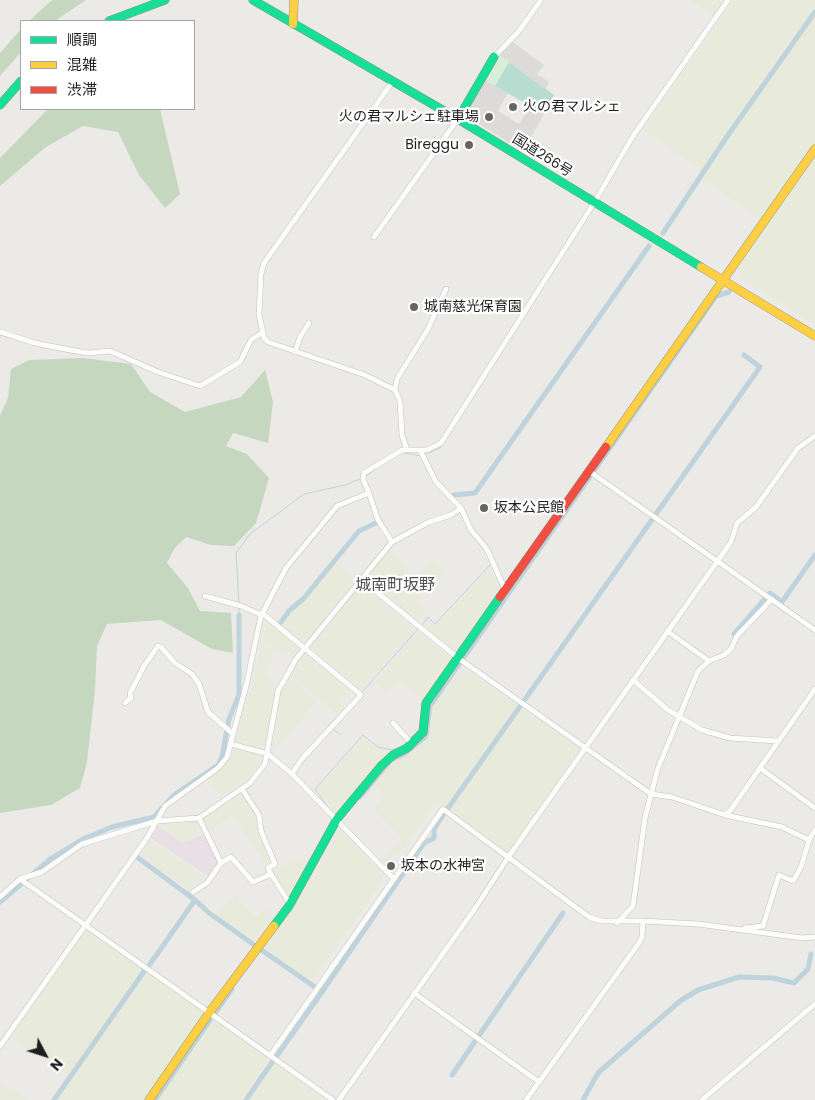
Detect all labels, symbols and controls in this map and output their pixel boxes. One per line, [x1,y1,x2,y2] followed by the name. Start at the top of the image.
[20,20,195,110] legend
[67,29,97,50] text: 順調
[67,54,97,75] text: 混雑
[67,79,97,100] text: 渋滞
[523,99,621,115] place label: 火の君マルシェ
[507,101,519,113] marker: 火の君マルシェ
[339,109,479,125] place label: 火の君マルシェ駐車場
[483,111,495,123] marker: 火の君マルシェ駐車場
[509,131,575,181] street label: 国道266号
[405,137,459,153] place label: Bireggu
[463,139,475,151] marker: Bireggu
[424,299,522,315] place label: 城南慈光保育園
[408,301,420,313] marker: 城南慈光保育園
[494,500,564,516] place label: 坂本公民館
[478,502,490,514] marker: 坂本公民館
[355,576,435,596] district label: 城南町坂野
[401,858,485,874] place label: 坂本の水神宮
[385,860,397,872] marker: 坂本の水神宮
[20,1030,70,1080] north arrow
[45,1054,68,1075] text: N

